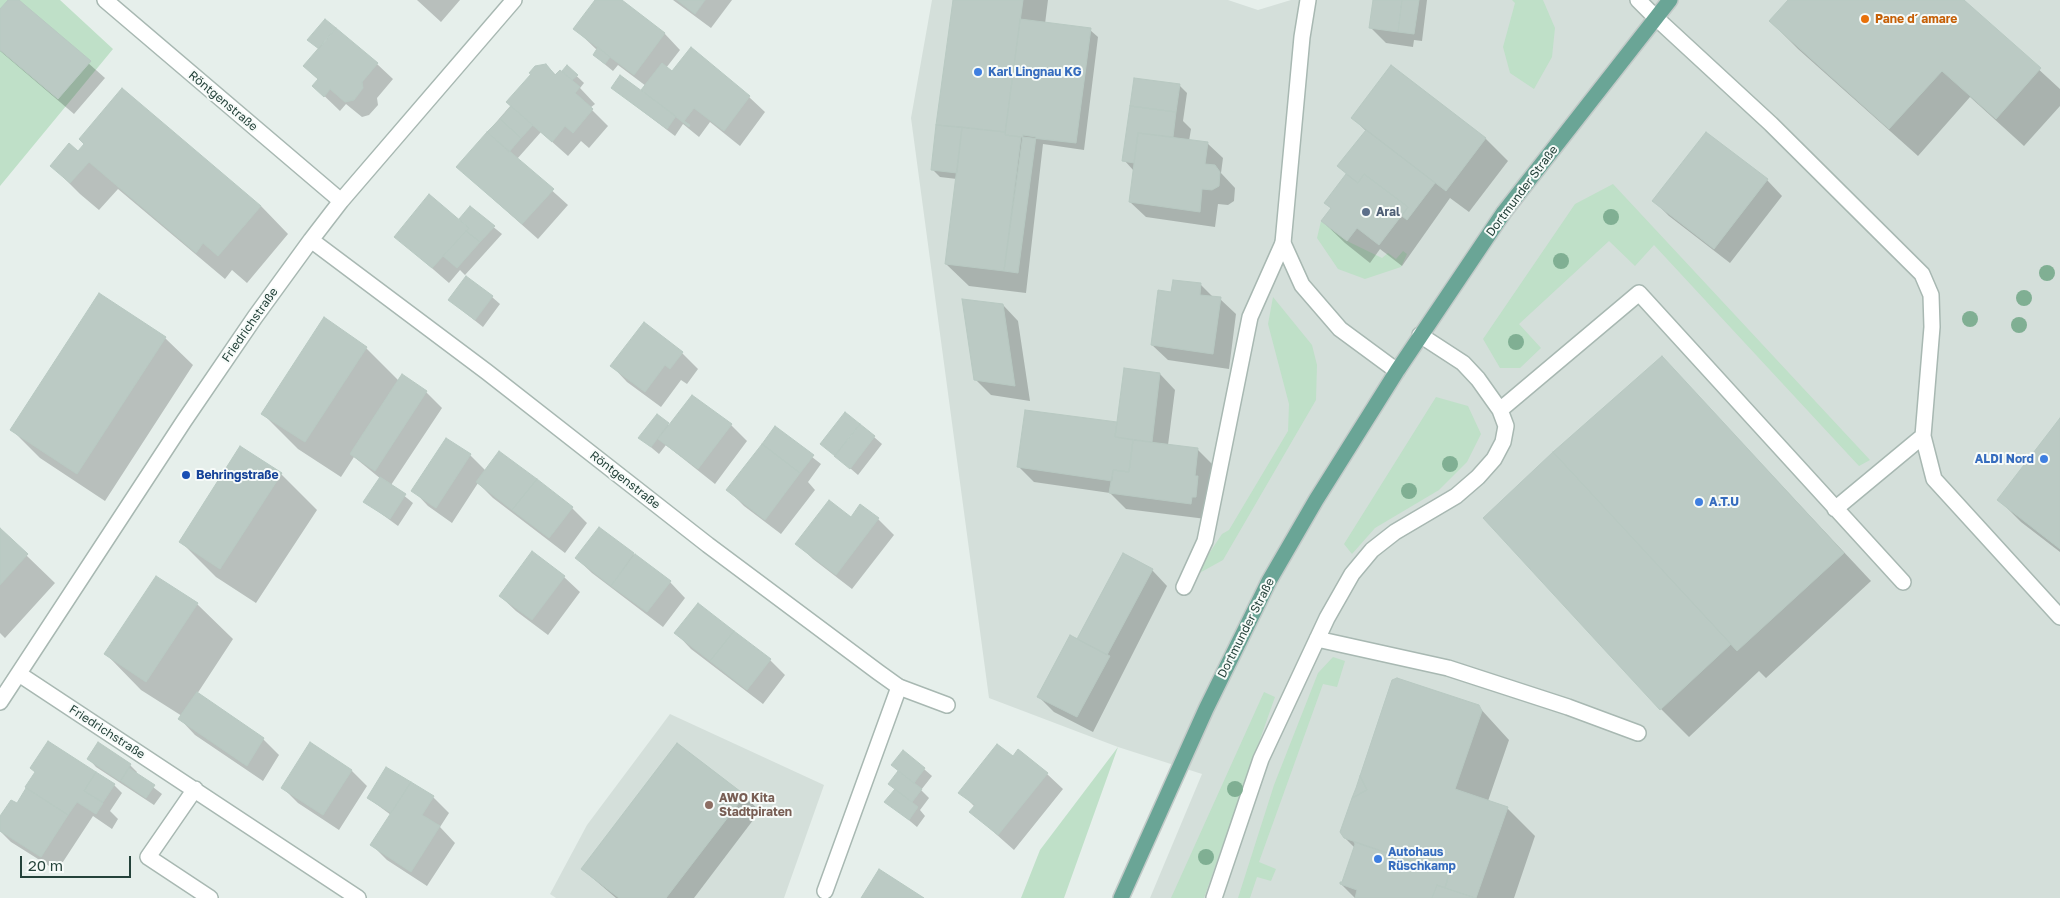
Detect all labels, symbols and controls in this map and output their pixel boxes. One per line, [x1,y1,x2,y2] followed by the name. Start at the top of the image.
[1875,12,1957,26] place label: Pane d´ amare
[1859,13,1871,25] marker: Pane d´ amare
[988,65,1082,79] place label: Karl Lingnau KG
[972,66,984,78] marker: Karl Lingnau KG
[186,68,260,134] street label: Röntgenstraße
[1483,143,1561,239] street label: Dortmunder Straße
[1376,205,1400,219] place label: Aral
[1360,206,1372,218] marker: Aral
[219,285,281,365] street label: Friedrichstraße
[587,448,663,512] street label: Röntgenstraße
[1975,452,2034,466] place label: ALDI Nord
[2038,453,2050,465] marker: ALDI Nord
[196,468,279,482] place label: Behringstraße
[180,469,192,481] marker: Behringstraße
[1709,495,1739,509] place label: A.T.U
[1693,496,1705,508] marker: A.T.U
[1215,576,1277,680] street label: Dortmunder Straße
[66,702,148,762] street label: Friedrichstraße
[719,791,792,819] place label: AWO Kita Stadtpiraten
[703,799,715,811] marker: AWO Kita Stadtpiraten
[1388,845,1456,873] place label: Autohaus Rüschkamp
[22,846,134,878] scale bar
[1372,853,1384,865] marker: Autohaus Rüschkamp
[28,856,63,874] text: 20 m

